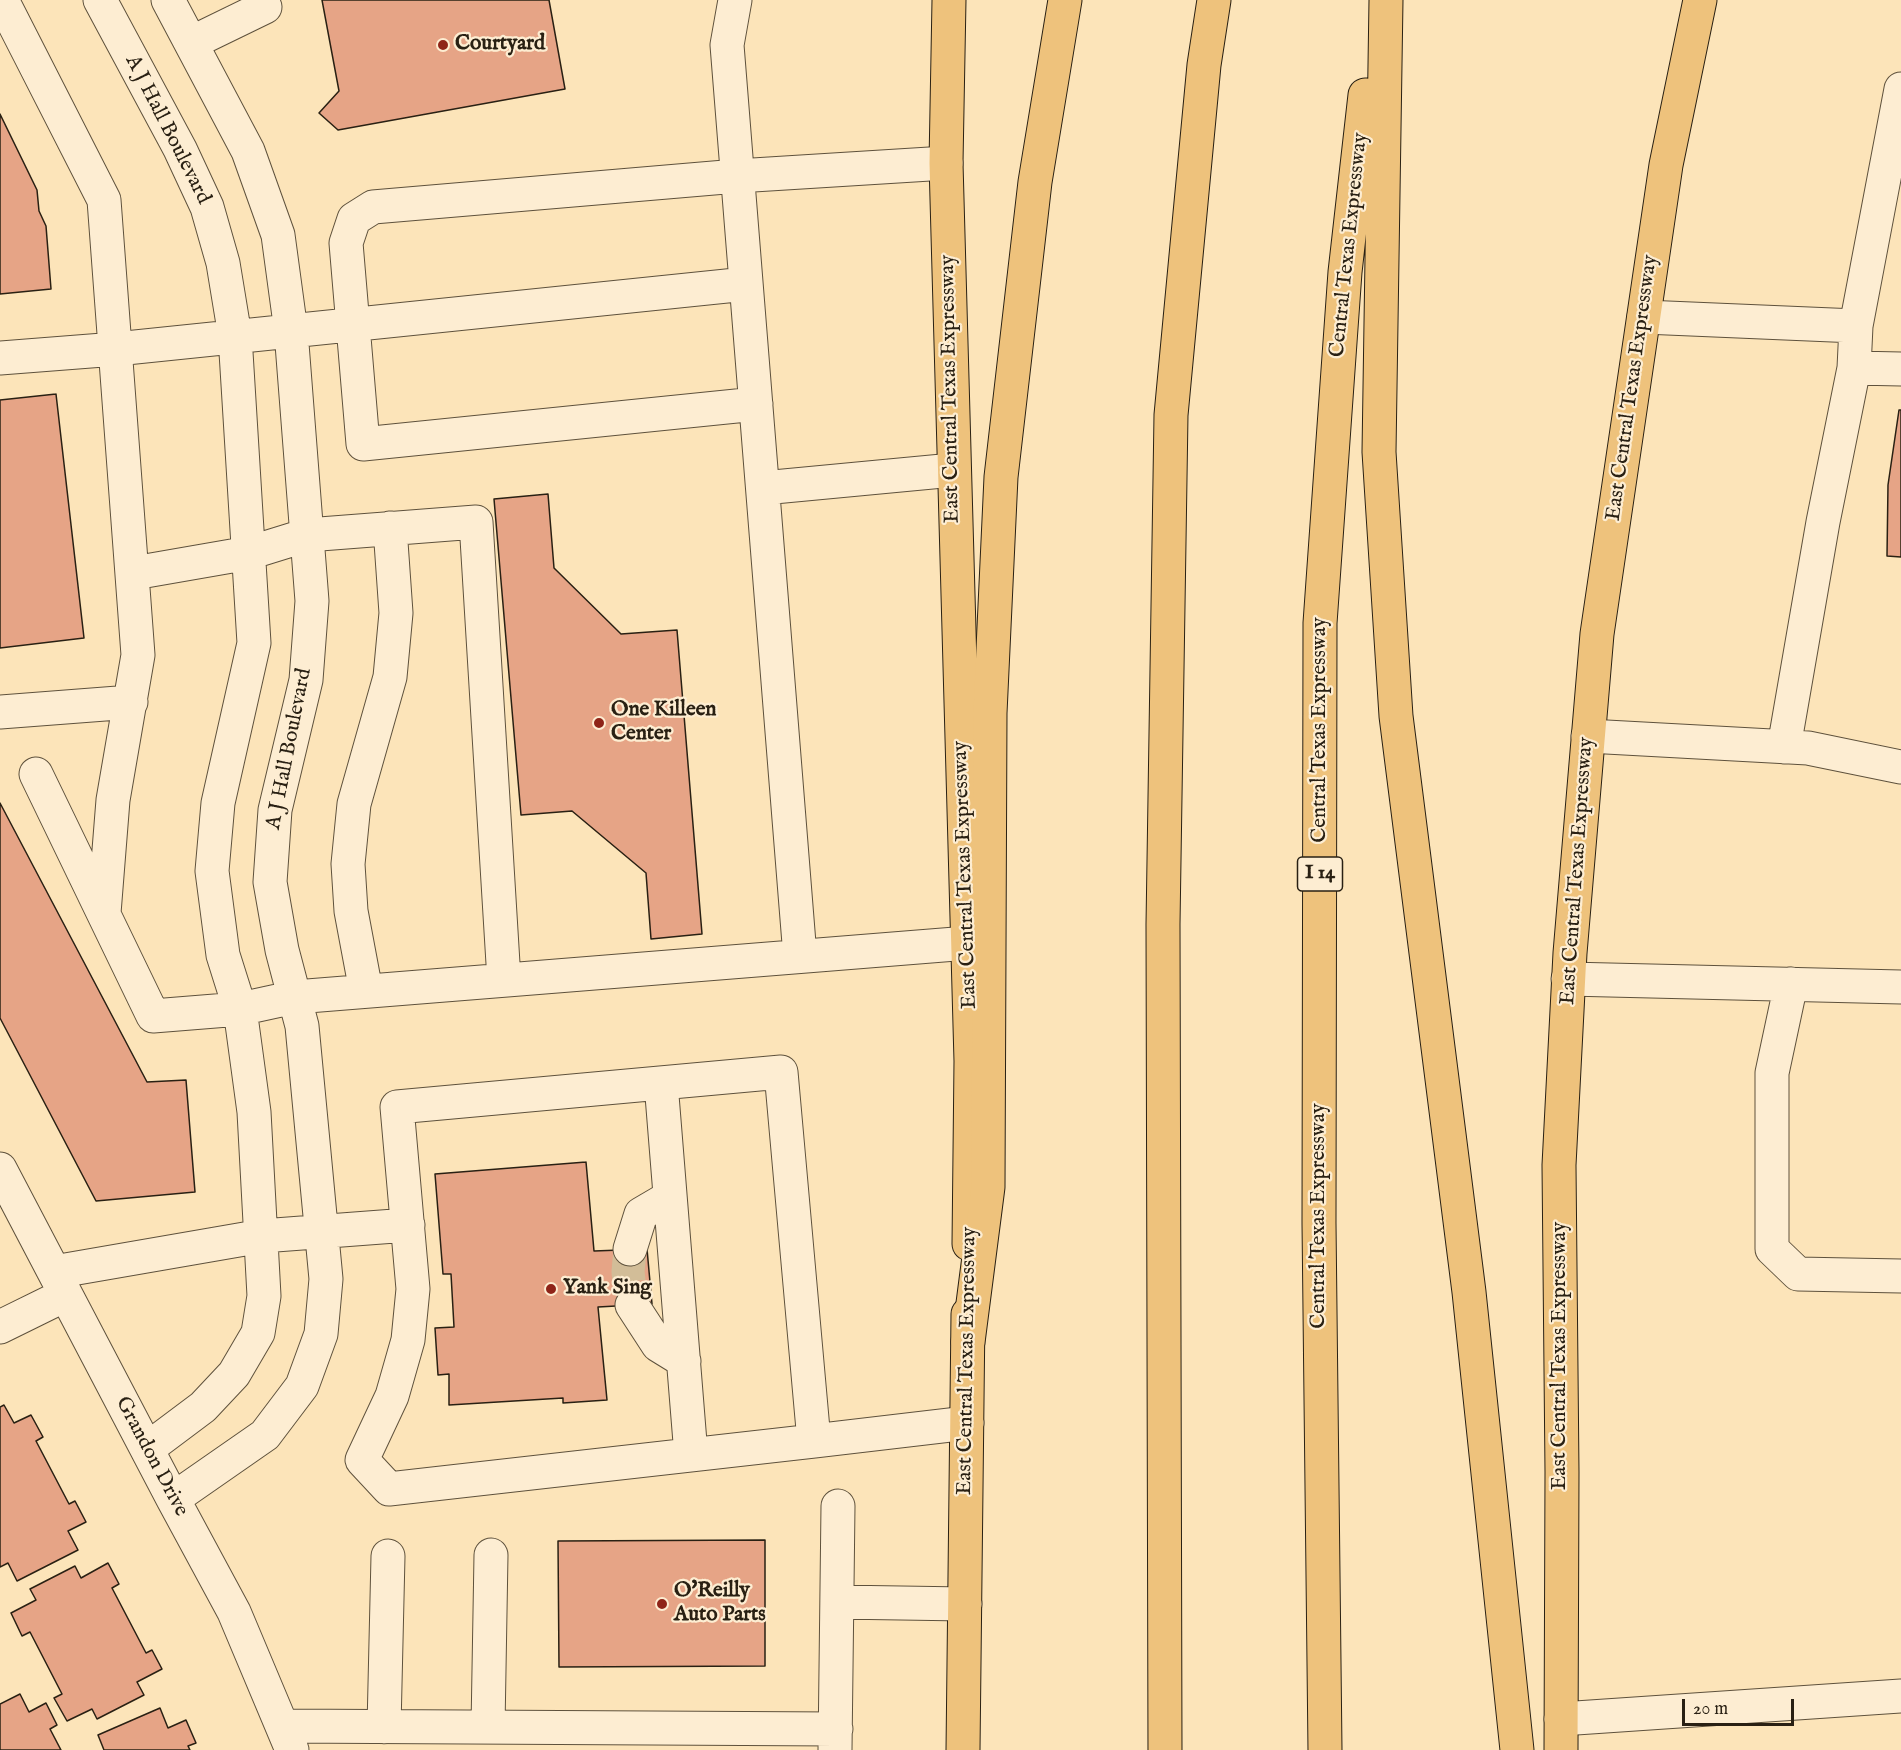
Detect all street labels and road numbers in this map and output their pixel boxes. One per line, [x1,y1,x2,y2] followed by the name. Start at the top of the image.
[119,51,215,209] street label: A J Hall Boulevard
[1326,131,1374,359] street label: Central Texas Expressway
[1602,253,1664,523] street label: East Central Texas Expressway
[936,255,966,523] street label: East Central Texas Expressway
[1308,617,1334,843] street label: Central Texas Expressway
[262,666,318,832] street label: A J Hall Boulevard
[1556,736,1600,1006] street label: East Central Texas Expressway
[949,740,983,1010] street label: East Central Texas Expressway
[1298,857,1342,891] road number: I 14
[1307,1103,1333,1329] street label: Central Texas Expressway
[1548,1222,1574,1490] street label: East Central Texas Expressway
[953,1227,983,1495] street label: East Central Texas Expressway
[109,1393,193,1521] street label: Grandon Drive

